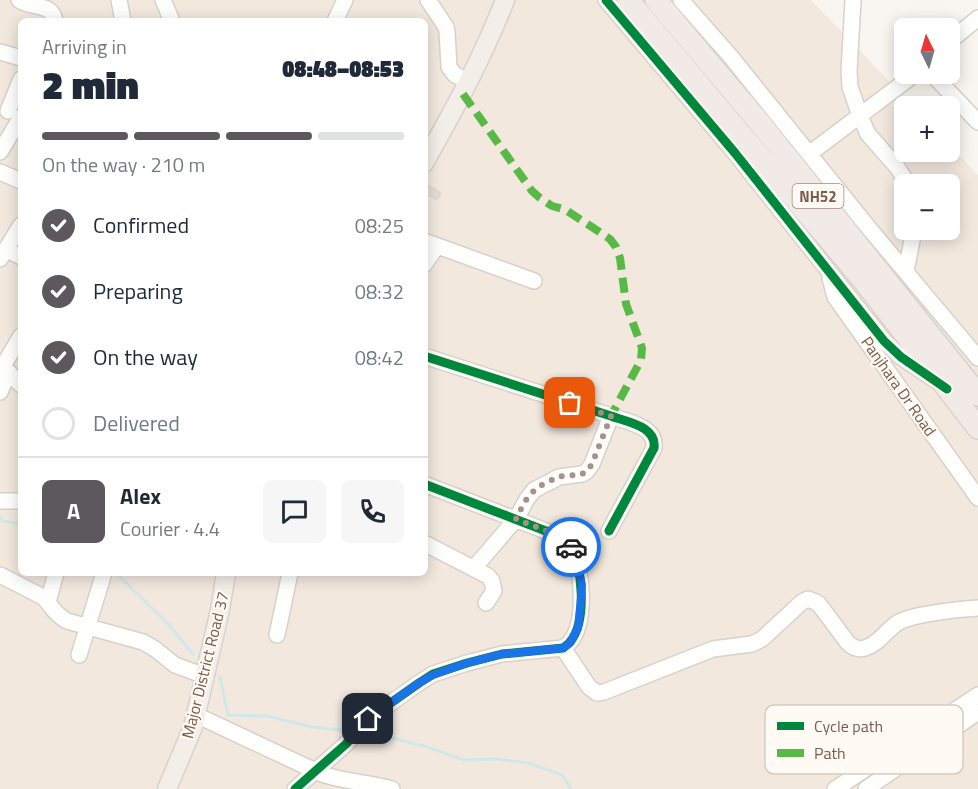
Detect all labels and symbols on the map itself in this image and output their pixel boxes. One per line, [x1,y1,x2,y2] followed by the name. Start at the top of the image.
[894,18,960,84] north arrow
[792,184,844,208] road number: NH52
[856,331,942,441] street label: Panjhara Dr Road
[544,377,595,428] pin
[541,517,601,577] courier
[175,589,235,741] street label: Major District Road 37
[342,693,393,744] pin
[765,705,963,774] legend
[814,714,883,738] text: Cycle path
[814,741,846,765] text: Path

